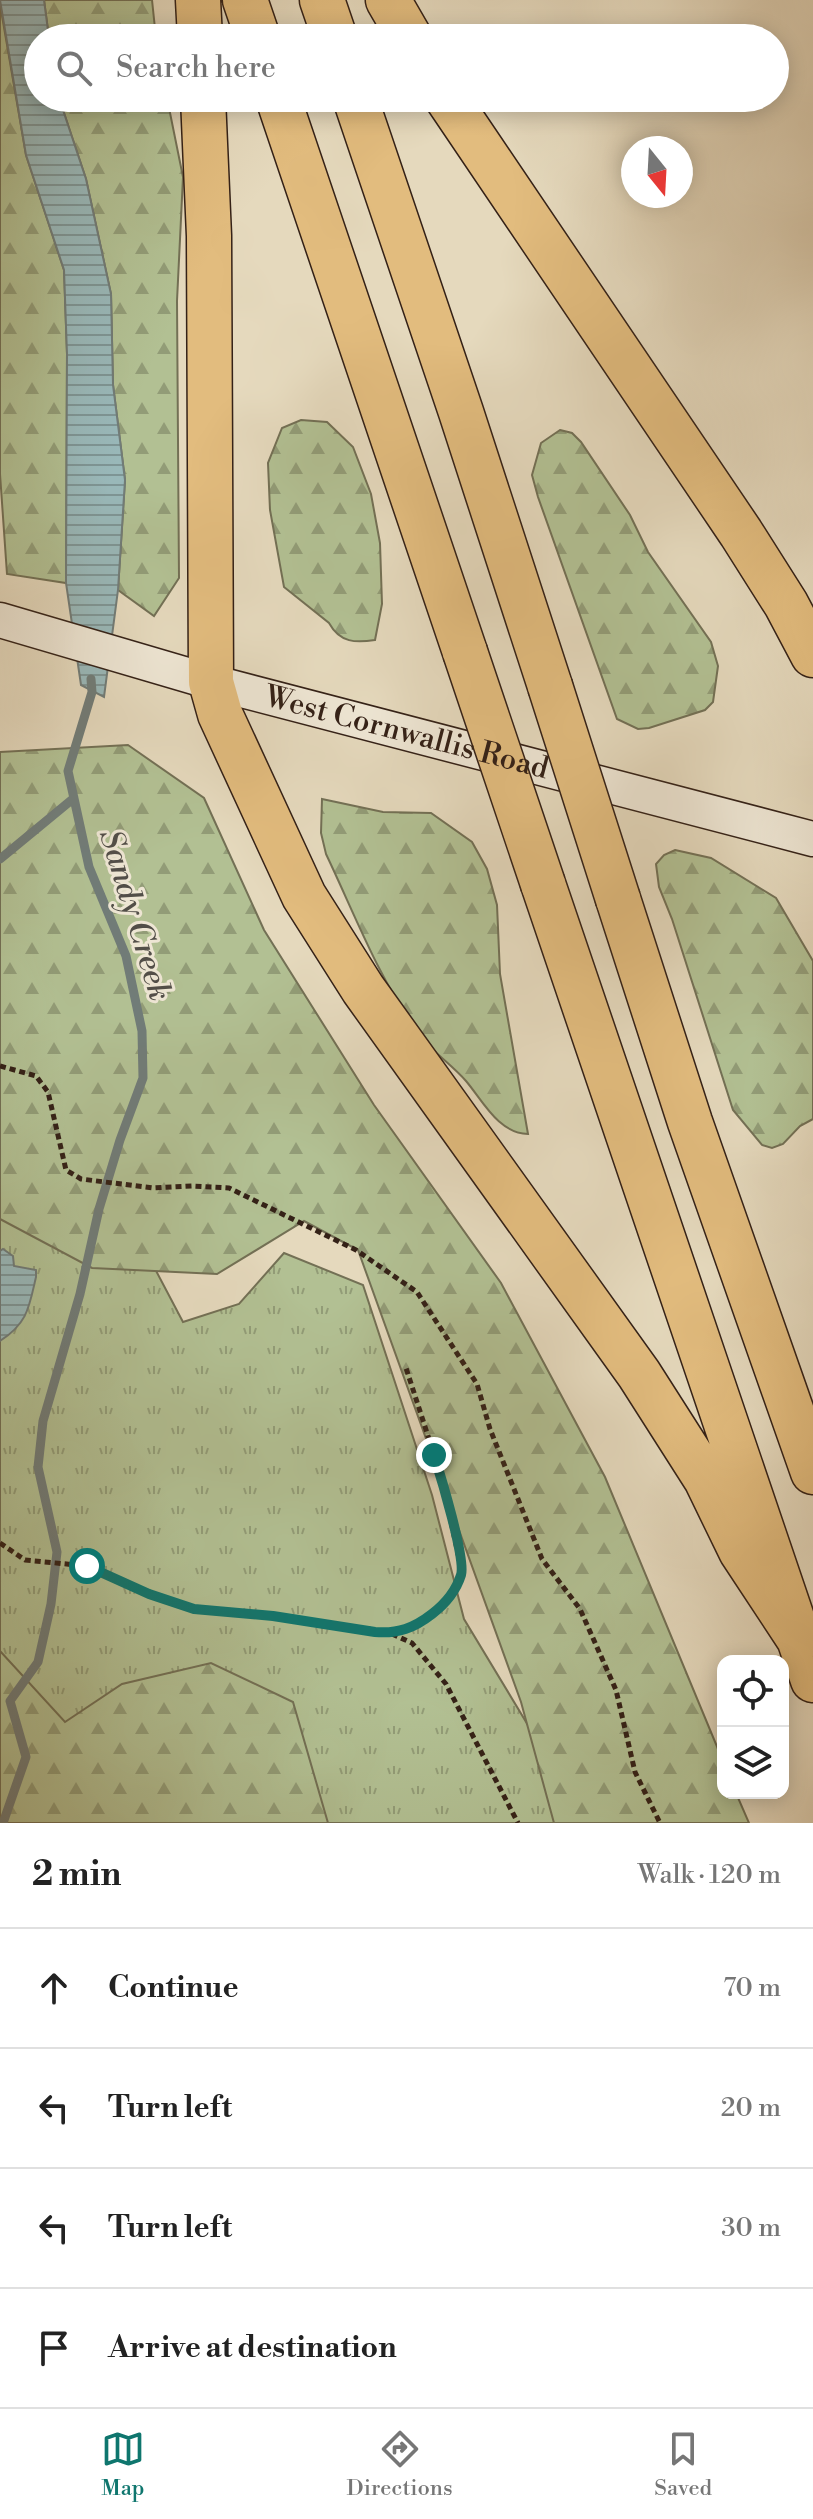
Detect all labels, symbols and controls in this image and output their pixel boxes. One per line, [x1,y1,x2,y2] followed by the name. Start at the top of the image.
[24,24,789,112] search box
[52,46,96,90] icon: search
[116,49,276,87] text: Search here
[621,136,693,208] north arrow
[259,677,553,788] street label: West Cornwallis Road
[90,824,180,1006] water label: Sandy Creek
[416,1437,452,1473] route end
[69,1548,105,1584] route start
[717,1655,789,1799] map controls
[717,1655,789,1727] button: locate
[717,1727,789,1799] button: layers
[32,1854,121,1896] text: 2 min
[638,1859,781,1891] text: Walk · 120 m
[32,1966,76,2010] icon: ahead
[108,1969,239,2007] text: Continue
[723,1972,781,2004] text: 70 m
[32,2086,76,2130] icon: left
[108,2089,232,2127] text: Turn left
[721,2092,781,2124] text: 20 m
[32,2206,76,2250] icon: left
[108,2209,232,2247] text: Turn left
[721,2212,781,2244] text: 30 m
[32,2326,76,2370] icon: arrive
[108,2329,397,2367] text: Arrive at destination
[101,2427,145,2502] tab: Map
[347,2427,453,2502] tab: Directions
[654,2427,712,2502] tab: Saved

